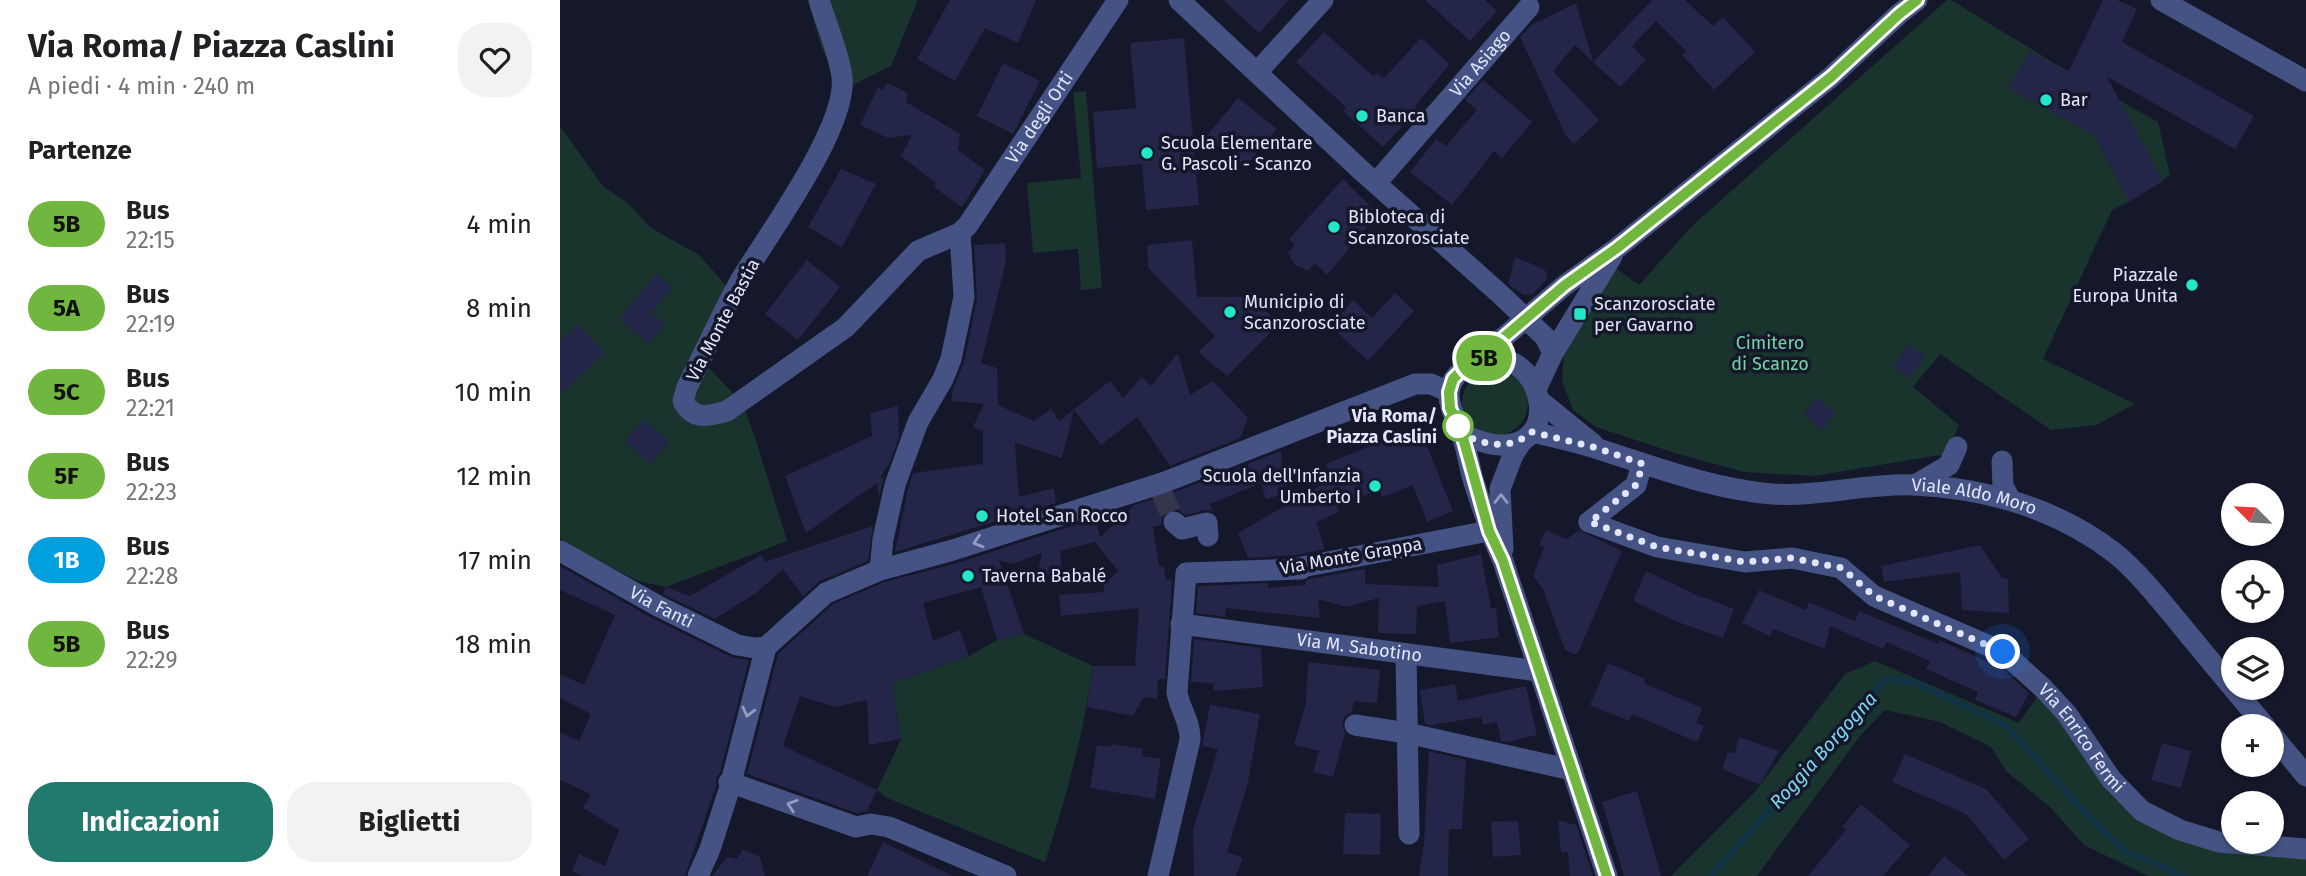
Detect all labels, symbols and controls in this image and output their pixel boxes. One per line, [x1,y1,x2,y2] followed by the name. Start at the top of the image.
[458,23,532,97] button: heart
[1445,25,1516,101] street label: Via Asiago
[28,26,395,66] text: Via Roma/ Piazza Caslini
[1001,68,1078,168] street label: Via degli Orti
[28,72,255,100] text: A piedi · 4 min · 240 m
[2060,89,2088,111] place label: Bar
[2038,92,2054,108] marker: Bar
[1376,105,1426,127] place label: Banca
[1354,108,1370,124] marker: Banca
[1161,132,1313,175] place label: Scuola Elementare G. Pascoli - Scanzo
[28,135,132,166] text: Partenze
[1139,145,1155,161] marker: Scuola Elementare G. Pascoli - Scanzo
[126,195,169,226] text: Bus
[1348,206,1470,249] place label: Bibloteca di Scanzorosciate
[466,209,532,240] text: 4 min
[53,210,80,238] text: 5B
[1326,219,1342,235] marker: Bibloteca di Scanzorosciate
[126,226,175,254] text: 22:15
[681,255,765,385] street label: Via Monte Bastia
[2072,264,2178,307] place label: Piazzale Europa Unita
[2184,277,2200,293] marker: Piazzale Europa Unita
[126,279,169,310] text: Bus
[1244,291,1366,334] place label: Municipio di Scanzorosciate
[466,293,532,324] text: 8 min
[1594,293,1716,336] place label: Scanzorosciate per Gavarno
[53,294,80,322] text: 5A
[1222,304,1238,320] marker: Municipio di Scanzorosciate
[1572,306,1588,322] marker: Scanzorosciate per Gavarno
[126,310,175,338] text: 22:19
[1731,332,1809,375] park label: Cimitero di Scanzo
[1452,335,1516,381] line badge: 5B
[1470,344,1498,372] text: 5B
[126,363,169,394] text: Bus
[454,377,532,408] text: 10 min
[53,378,80,406] text: 5C
[126,394,175,422] text: 22:21
[1326,405,1437,448] place label: Via Roma/ Piazza Caslini
[1443,411,1473,441] marker: Via Roma/ Piazza Caslini
[126,447,169,478] text: Bus
[456,461,532,492] text: 12 min
[54,462,79,490] text: 5F
[1203,465,1361,508] place label: Scuola dell'Infanzia Umberto I
[1911,474,2040,520] street label: Viale Aldo Moro
[126,478,177,506] text: 22:23
[1367,478,1383,494] marker: Scuola dell'Infanzia Umberto I
[2221,483,2284,546] north arrow
[2221,483,2284,854] map controls
[1493,493,1509,504] one-way arrow
[996,505,1128,527] place label: Hotel San Rocco
[974,508,990,524] marker: Hotel San Rocco
[126,531,169,562] text: Bus
[1278,533,1424,579] street label: Via Monte Grappa
[972,534,985,548] one-way arrow
[457,545,532,576] text: 17 min
[54,546,79,574] text: 1B
[2221,560,2284,623] button: locate
[126,562,178,590] text: 22:28
[982,565,1106,587] place label: Taverna Babalé
[960,568,976,584] marker: Taverna Babalé
[626,581,697,633] street label: Via Fanti
[126,615,169,646] text: Bus
[1295,628,1423,667] street label: Via M. Sabotino
[455,629,532,660] text: 18 min
[53,630,80,658] text: 5B
[1985,634,2020,669] your location
[2221,637,2284,700] button: layers
[126,646,178,674] text: 22:29
[2034,679,2129,797] street label: Via Enrico Fermi
[1765,687,1882,813] water label: Roggia Borgogna
[742,706,756,718] one-way arrow
[2221,714,2284,777] button: +
[28,782,273,862] button: Indicazioni
[287,782,532,862] button: Biglietti
[2221,791,2284,854] button: −
[787,799,799,813] one-way arrow

